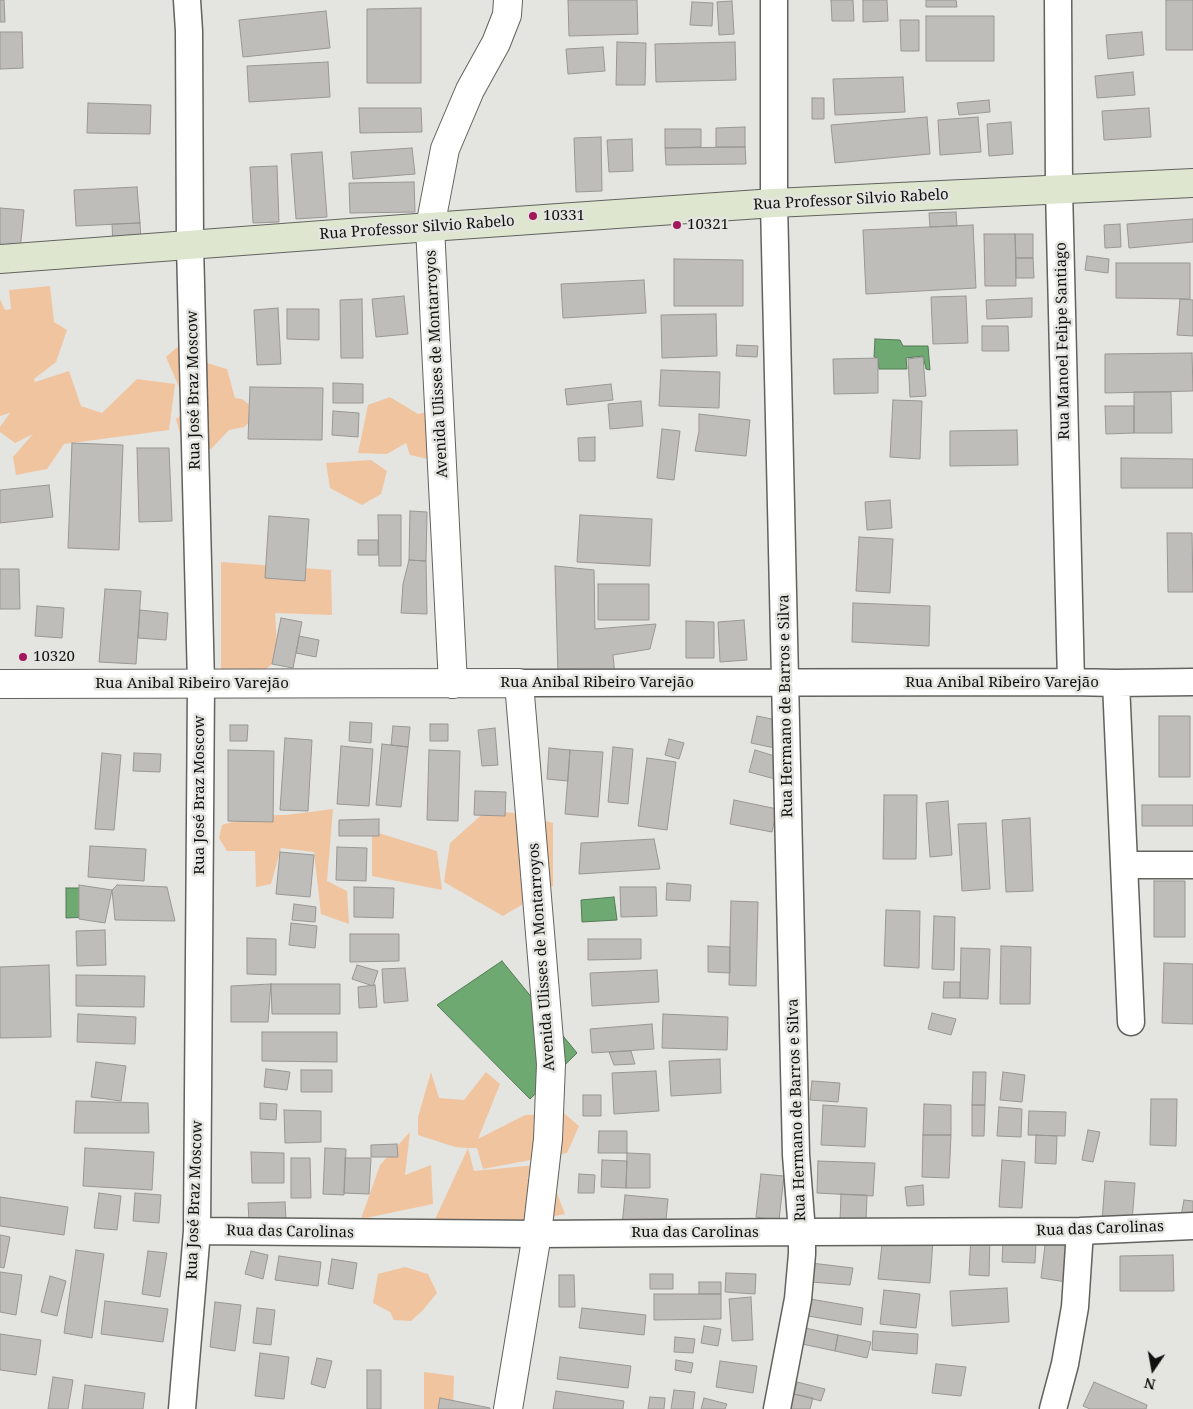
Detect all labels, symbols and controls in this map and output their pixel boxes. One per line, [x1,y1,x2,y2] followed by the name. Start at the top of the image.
[753,186,949,214] street label: Rua Professor Silvio Rabelo
[543,207,585,225] place label: 10331
[527,210,539,222] marker: 10331
[319,212,515,244] street label: Rua Professor Silvio Rabelo
[687,216,729,234] place label: 10321
[671,219,683,231] marker: 10321
[1052,242,1074,440] street label: Rua Manoel Felipe Santiago
[422,249,452,479] street label: Avenida Ulisses de Montarroyos
[184,310,204,470] street label: Rua José Braz Moscow
[775,594,797,818] street label: Rua Hermano de Barros e Silva
[33,648,75,666] place label: 10320
[17,651,29,663] marker: 10320
[500,674,694,692] street label: Rua Anibal Ribeiro Varejão
[905,674,1099,692] street label: Rua Anibal Ribeiro Varejão
[95,675,289,693] street label: Rua Anibal Ribeiro Varejão
[191,715,209,875] street label: Rua José Braz Moscow
[525,842,559,1072] street label: Avenida Ulisses de Montarroyos
[784,998,810,1222] street label: Rua Hermano de Barros e Silva
[183,1120,207,1280] street label: Rua José Braz Moscow
[1036,1218,1164,1240] street label: Rua das Carolinas
[226,1222,354,1242] street label: Rua das Carolinas
[631,1224,759,1242] street label: Rua das Carolinas
[1128,1344,1178,1394] north arrow
[1142,1374,1157,1395] text: N

